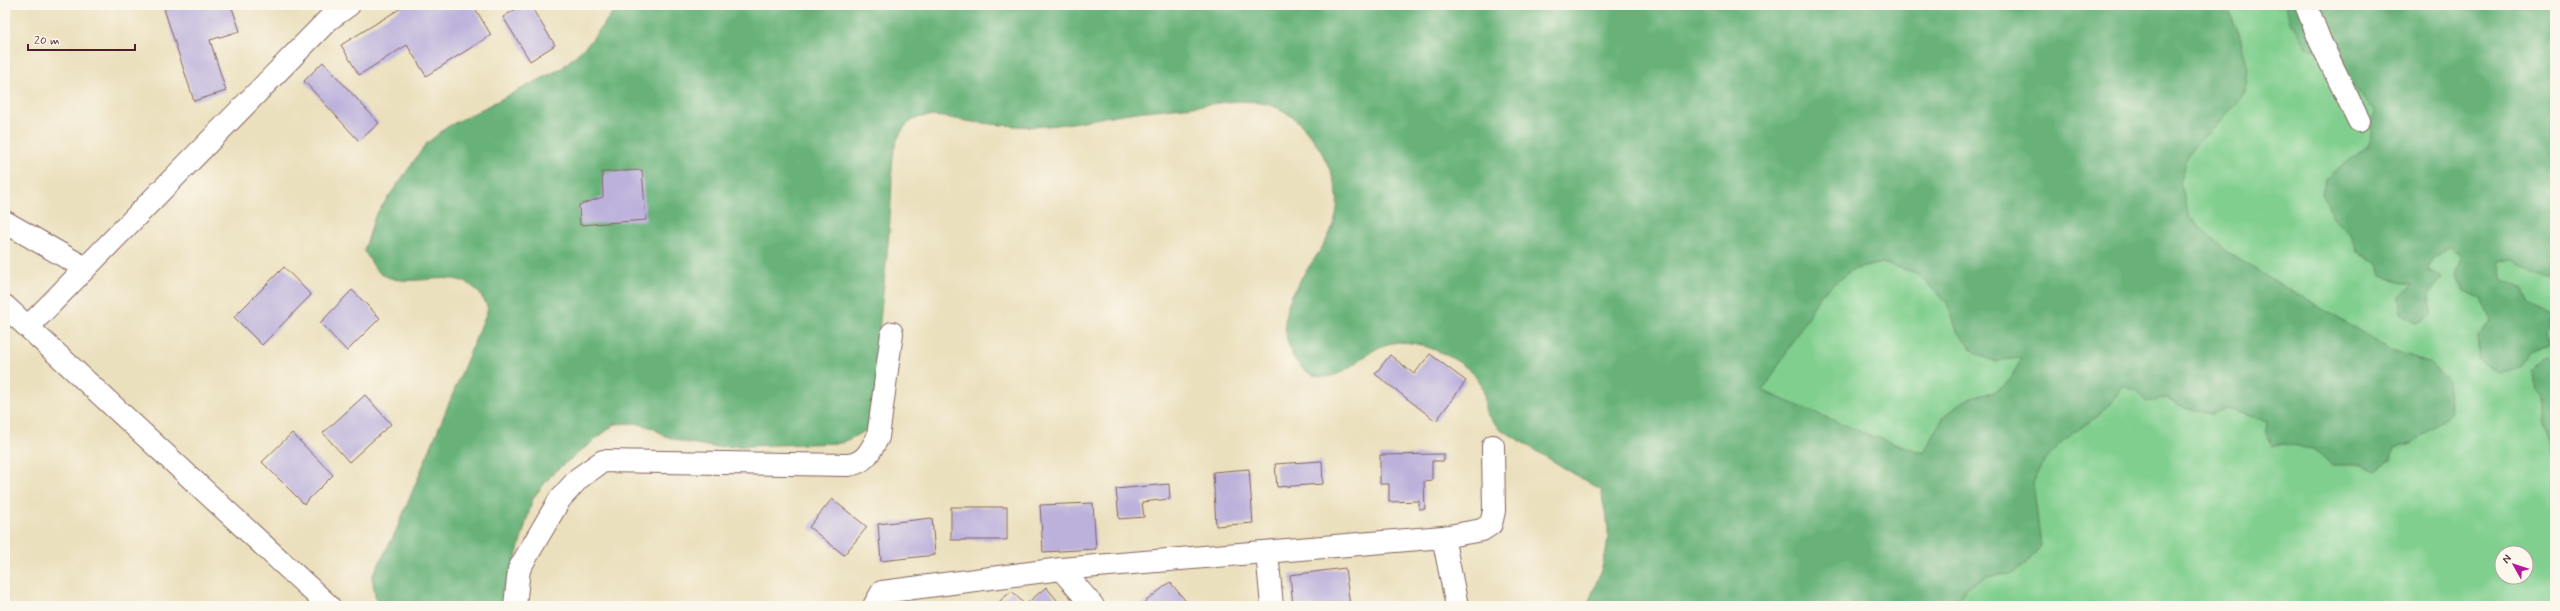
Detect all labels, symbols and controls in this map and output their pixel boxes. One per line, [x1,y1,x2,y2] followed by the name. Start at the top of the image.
[28,26,135,52] scale bar
[34,33,60,49] text: 20 m
[2494,545,2534,585] north arrow
[2499,552,2515,567] text: N

